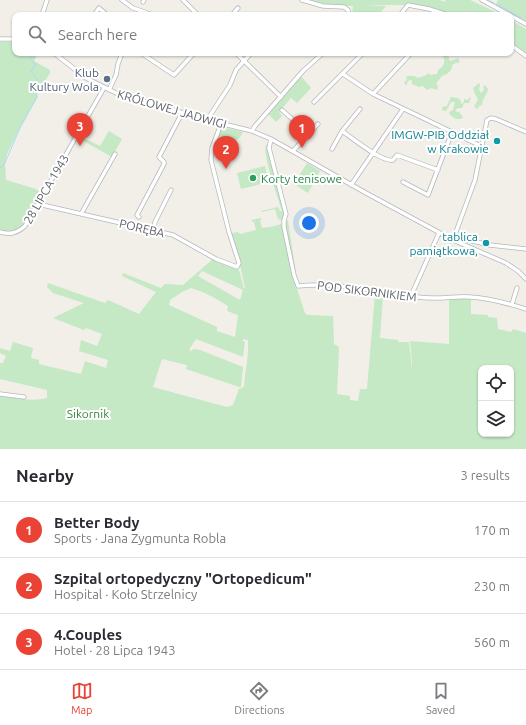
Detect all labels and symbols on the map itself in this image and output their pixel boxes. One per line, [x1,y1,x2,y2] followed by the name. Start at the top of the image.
[30,66,99,93] place label: Klub Kultury Wola
[102,74,112,84] marker: Klub Kultury Wola
[116,87,228,131] street label: KRÓLOWEJ JADWIGI
[67,113,93,146] pin: 3
[289,115,315,148] pin: 1
[391,128,490,155] place label: IMGW-PIB Oddział w Krakowie
[213,136,239,169] pin: 2
[492,136,502,146] marker: IMGW-PIB Oddział w Krakowie
[21,152,71,226] street label: 28 LIPCA 1943
[261,172,342,185] place label: Korty tenisowe
[248,173,258,183] marker: Korty tenisowe
[299,213,319,233] your location
[118,216,166,240] street label: PORĘBA
[409,230,478,257] place label: tablica pamiątkowa,
[481,238,491,248] marker: tablica pamiątkowa,
[317,278,417,304] street label: POD SIKORNIKIEM
[67,407,109,420] park label: Sikornik

